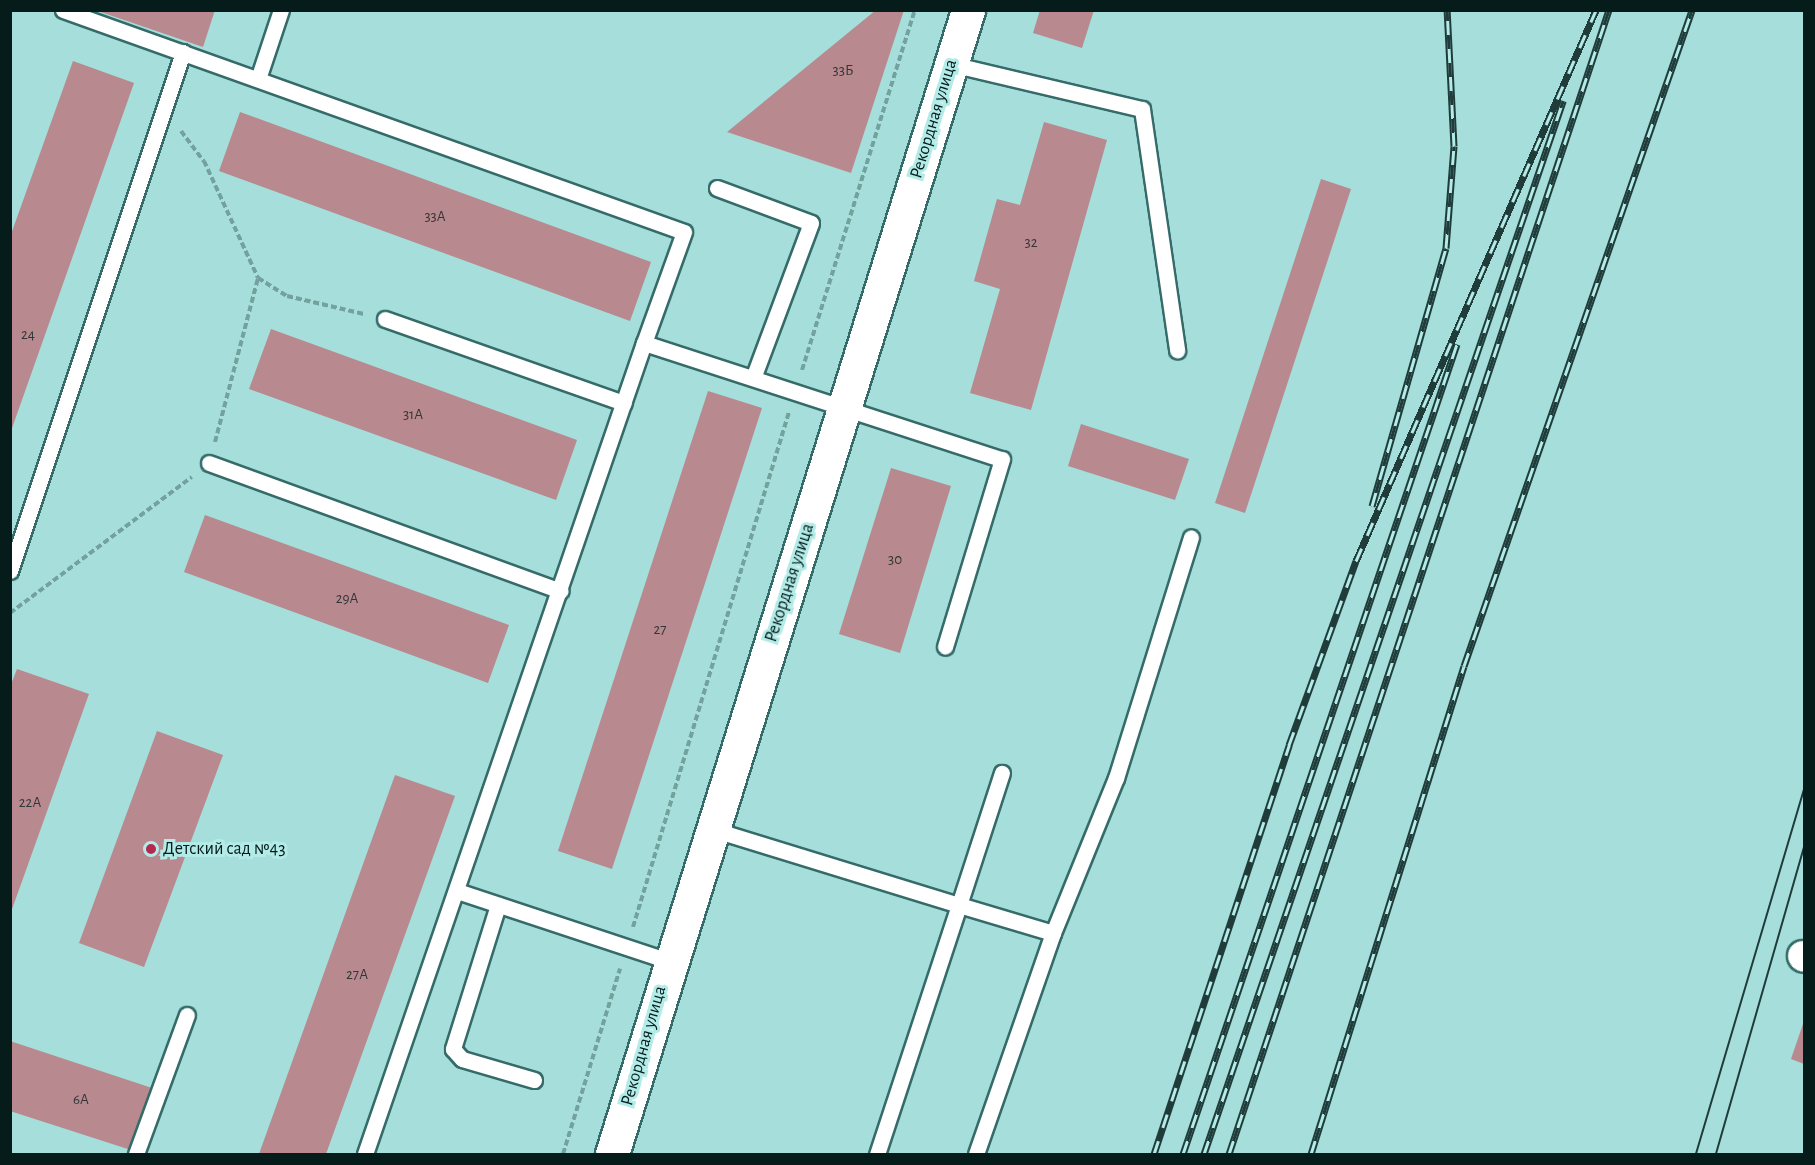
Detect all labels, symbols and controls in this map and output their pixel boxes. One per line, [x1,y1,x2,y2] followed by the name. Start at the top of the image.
[906,57,962,181] street label: Рекордная улица
[833,62,853,80] house number: 33Б
[424,208,446,226] house number: 33А
[1024,234,1038,252] house number: 32
[21,326,35,344] house number: 24
[403,406,423,424] house number: 31А
[761,521,819,645] street label: Рекордная улица
[888,551,902,569] house number: 30
[336,590,358,608] house number: 29А
[653,621,667,639] house number: 27
[19,794,41,812] house number: 22А
[163,838,286,860] place label: Детский сад №43
[144,842,158,856] marker: Детский сад №43
[346,966,368,984] house number: 27А
[617,984,671,1108] street label: Рекордная улица
[73,1091,89,1109] house number: 6А

